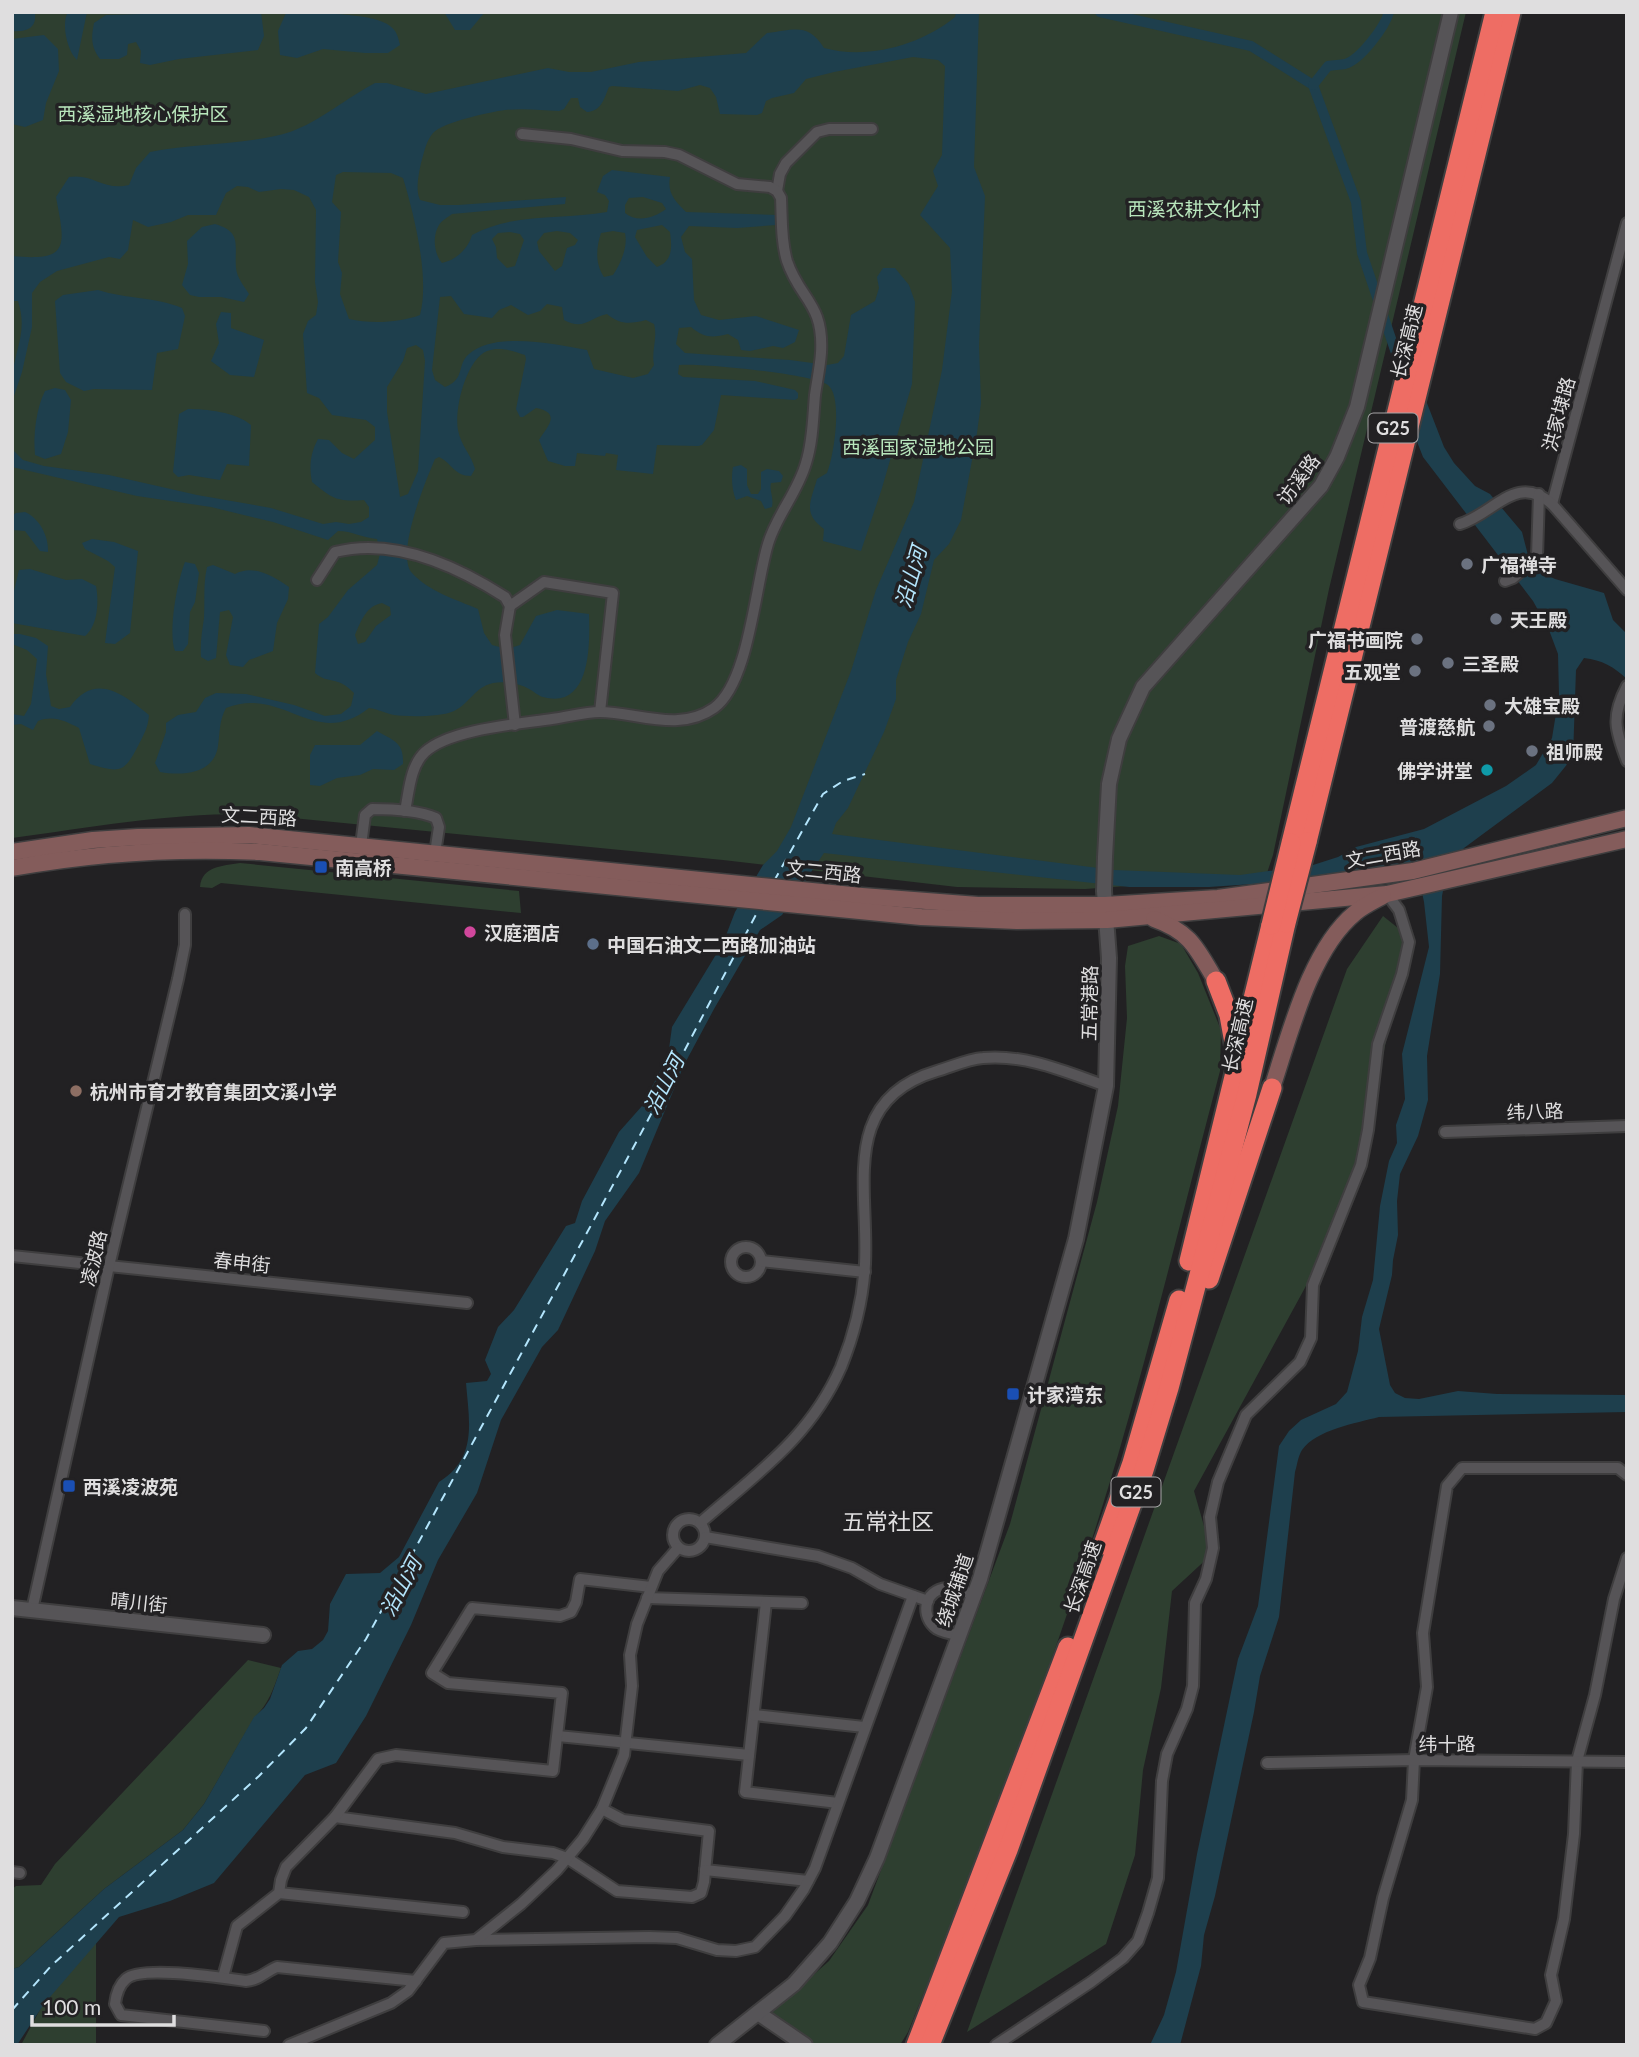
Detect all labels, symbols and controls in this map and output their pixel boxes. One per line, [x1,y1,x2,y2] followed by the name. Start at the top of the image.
[57,102,229,125] park label: 西溪湿地核心保护区
[1127,197,1261,220] park label: 西溪农耕文化村
[1386,301,1426,381] street label: 长深高速
[1537,374,1579,454] street label: 洪家埭路
[1368,414,1418,442] road number: G25
[842,435,994,458] park label: 西溪国家湿地公园
[1272,449,1324,509] street label: 访溪路
[889,539,932,611] water label: 沿山河
[1481,553,1557,576] place label: 广福禅寺
[1459,556,1475,572] marker: 广福禅寺
[1510,608,1567,631] place label: 天王殿
[1488,611,1504,627] marker: 天王殿
[1308,628,1403,651] place label: 广福书画院
[1409,631,1425,647] marker: 广福书画院
[1462,652,1519,675] place label: 三圣殿
[1440,655,1456,671] marker: 三圣殿
[1344,660,1401,683] place label: 五观堂
[1407,663,1423,679] marker: 五观堂
[1504,694,1580,717] place label: 大雄宝殿
[1482,697,1498,713] marker: 大雄宝殿
[1399,715,1476,738] place label: 普渡慈航
[1481,718,1497,734] marker: 普渡慈航
[1546,740,1603,763] place label: 祖师殿
[1524,743,1540,759] marker: 祖师殿
[1397,759,1473,782] place label: 佛学讲堂
[1479,762,1495,778] marker: 佛学讲堂
[220,803,298,829] street label: 文二西路
[1344,836,1422,872] street label: 文二西路
[335,856,392,879] place label: 南高桥
[785,856,863,886] street label: 文二西路
[313,859,329,875] marker: 南高桥
[484,921,560,944] place label: 汉庭酒店
[462,924,478,940] marker: 汉庭酒店
[607,933,816,956] place label: 中国石油文二西路加油站
[585,936,601,952] marker: 中国石油文二西路加油站
[1077,965,1101,1041] street label: 五常港路
[1217,995,1257,1075] street label: 长深高速
[638,1047,690,1118] water label: 沿山河
[90,1080,337,1103] place label: 杭州市育才教育集团文溪小学
[68,1083,84,1099] marker: 杭州市育才教育集团文溪小学
[1506,1099,1564,1123] street label: 纬八路
[75,1228,111,1288] street label: 凌波路
[212,1248,272,1276] street label: 春申街
[1027,1383,1103,1406] place label: 计家湾东
[1005,1386,1021,1402] marker: 计家湾东
[83,1475,178,1498] place label: 西溪凌波苑
[61,1478,77,1494] marker: 西溪凌波苑
[1112,1478,1160,1506] road number: G25
[842,1507,934,1535] district label: 五常社区
[1059,1537,1105,1617] street label: 长深高速
[374,1549,428,1620] water label: 沿山河
[931,1550,977,1630] street label: 绕城辅道
[109,1588,169,1616] street label: 晴川街
[1418,1732,1476,1755] street label: 纬十路
[32,1983,173,2027] scale bar
[42,1994,101,2019] text: 100 m

